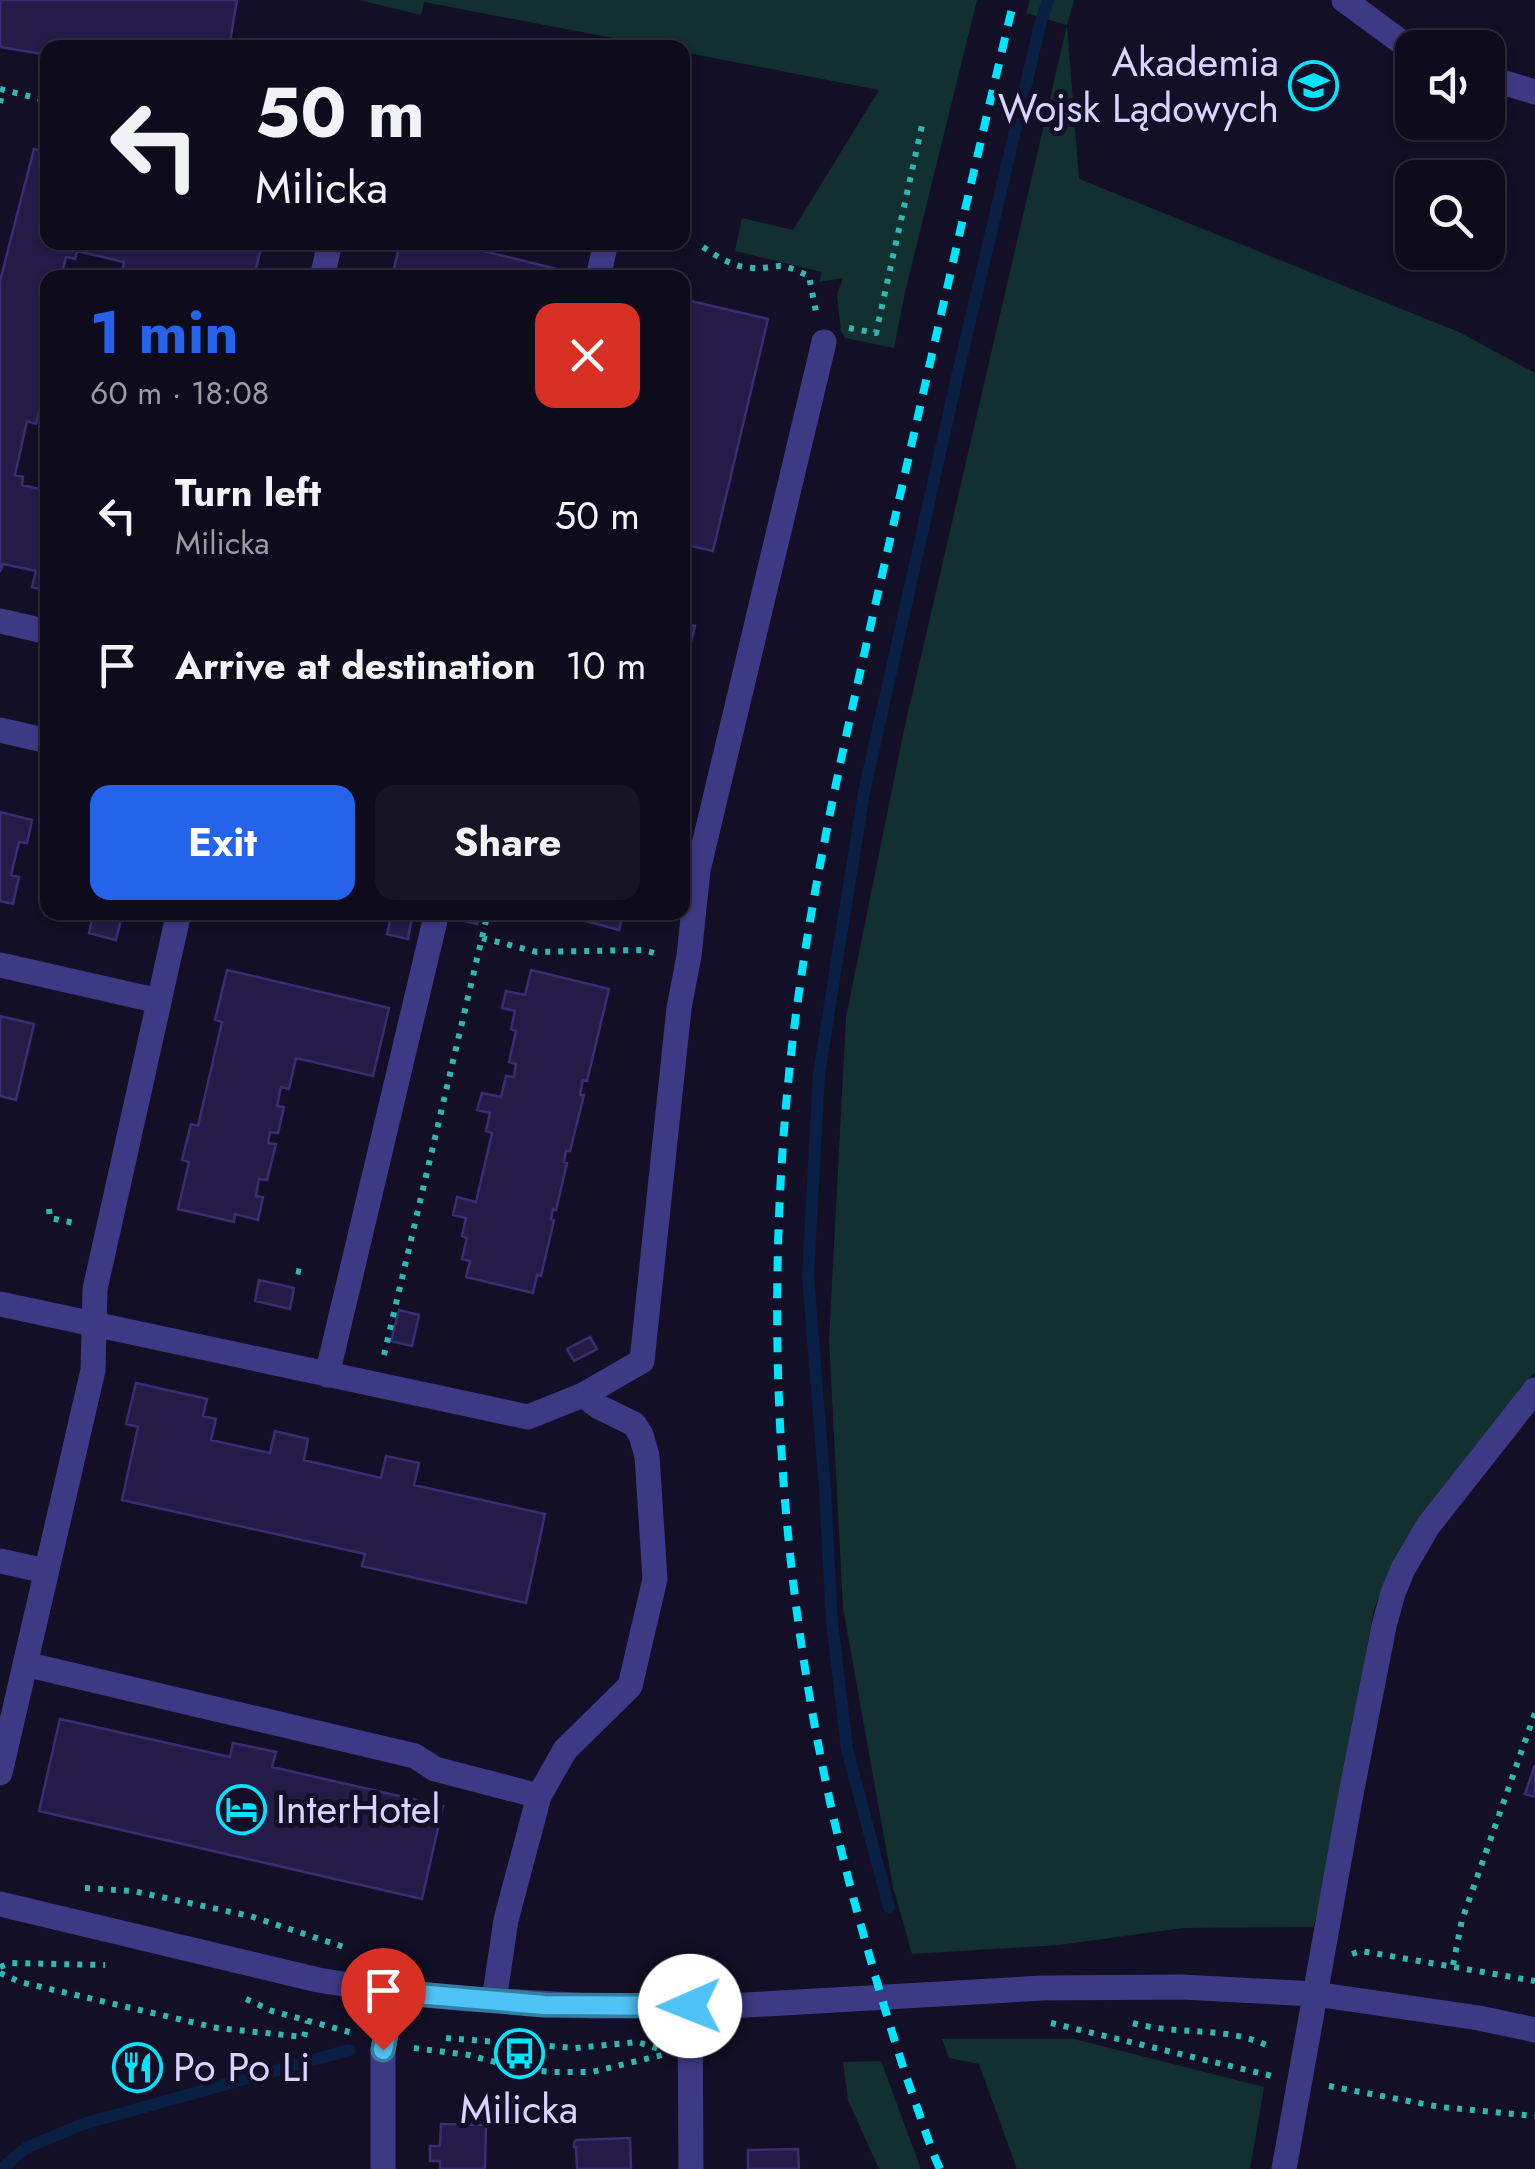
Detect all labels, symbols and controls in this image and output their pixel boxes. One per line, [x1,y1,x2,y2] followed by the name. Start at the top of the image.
[1395,30,1505,270] map controls
[1395,30,1505,140] button: sound
[998,33,1279,137] place label: Akademia Wojsk Lądowych
[1288,59,1340,111] school or university icon: Akademia Wojsk Lądowych
[255,62,425,163] text: 50 m
[90,80,220,210] icon: left
[255,155,388,220] text: Milicka
[1395,160,1505,270] button: search
[90,289,239,376] text: 1 min
[535,303,640,408] button: close
[90,370,269,416] text: 60 m · 18:08
[175,465,321,520] text: Turn left
[90,488,145,543] icon: left
[555,488,640,543] text: 50 m
[175,520,270,566] text: Milicka
[90,638,145,693] icon: arrive
[175,638,536,693] text: Arrive at destination
[566,638,647,693] text: 10 m
[90,785,355,900] button: Exit
[375,785,640,900] button: Share
[276,1780,441,1838] place label: InterHotel
[215,1783,267,1835] hotel icon: InterHotel
[341,1948,426,2051] pin
[638,1954,742,2058] position arrow
[356,1963,411,2018] icon: arrive
[493,2028,545,2080] bus stop icon: Milicka
[173,2038,311,2096] place label: Po Po Li
[112,2041,164,2093] restaurant icon: Po Po Li
[460,2080,578,2138] place label: Milicka

